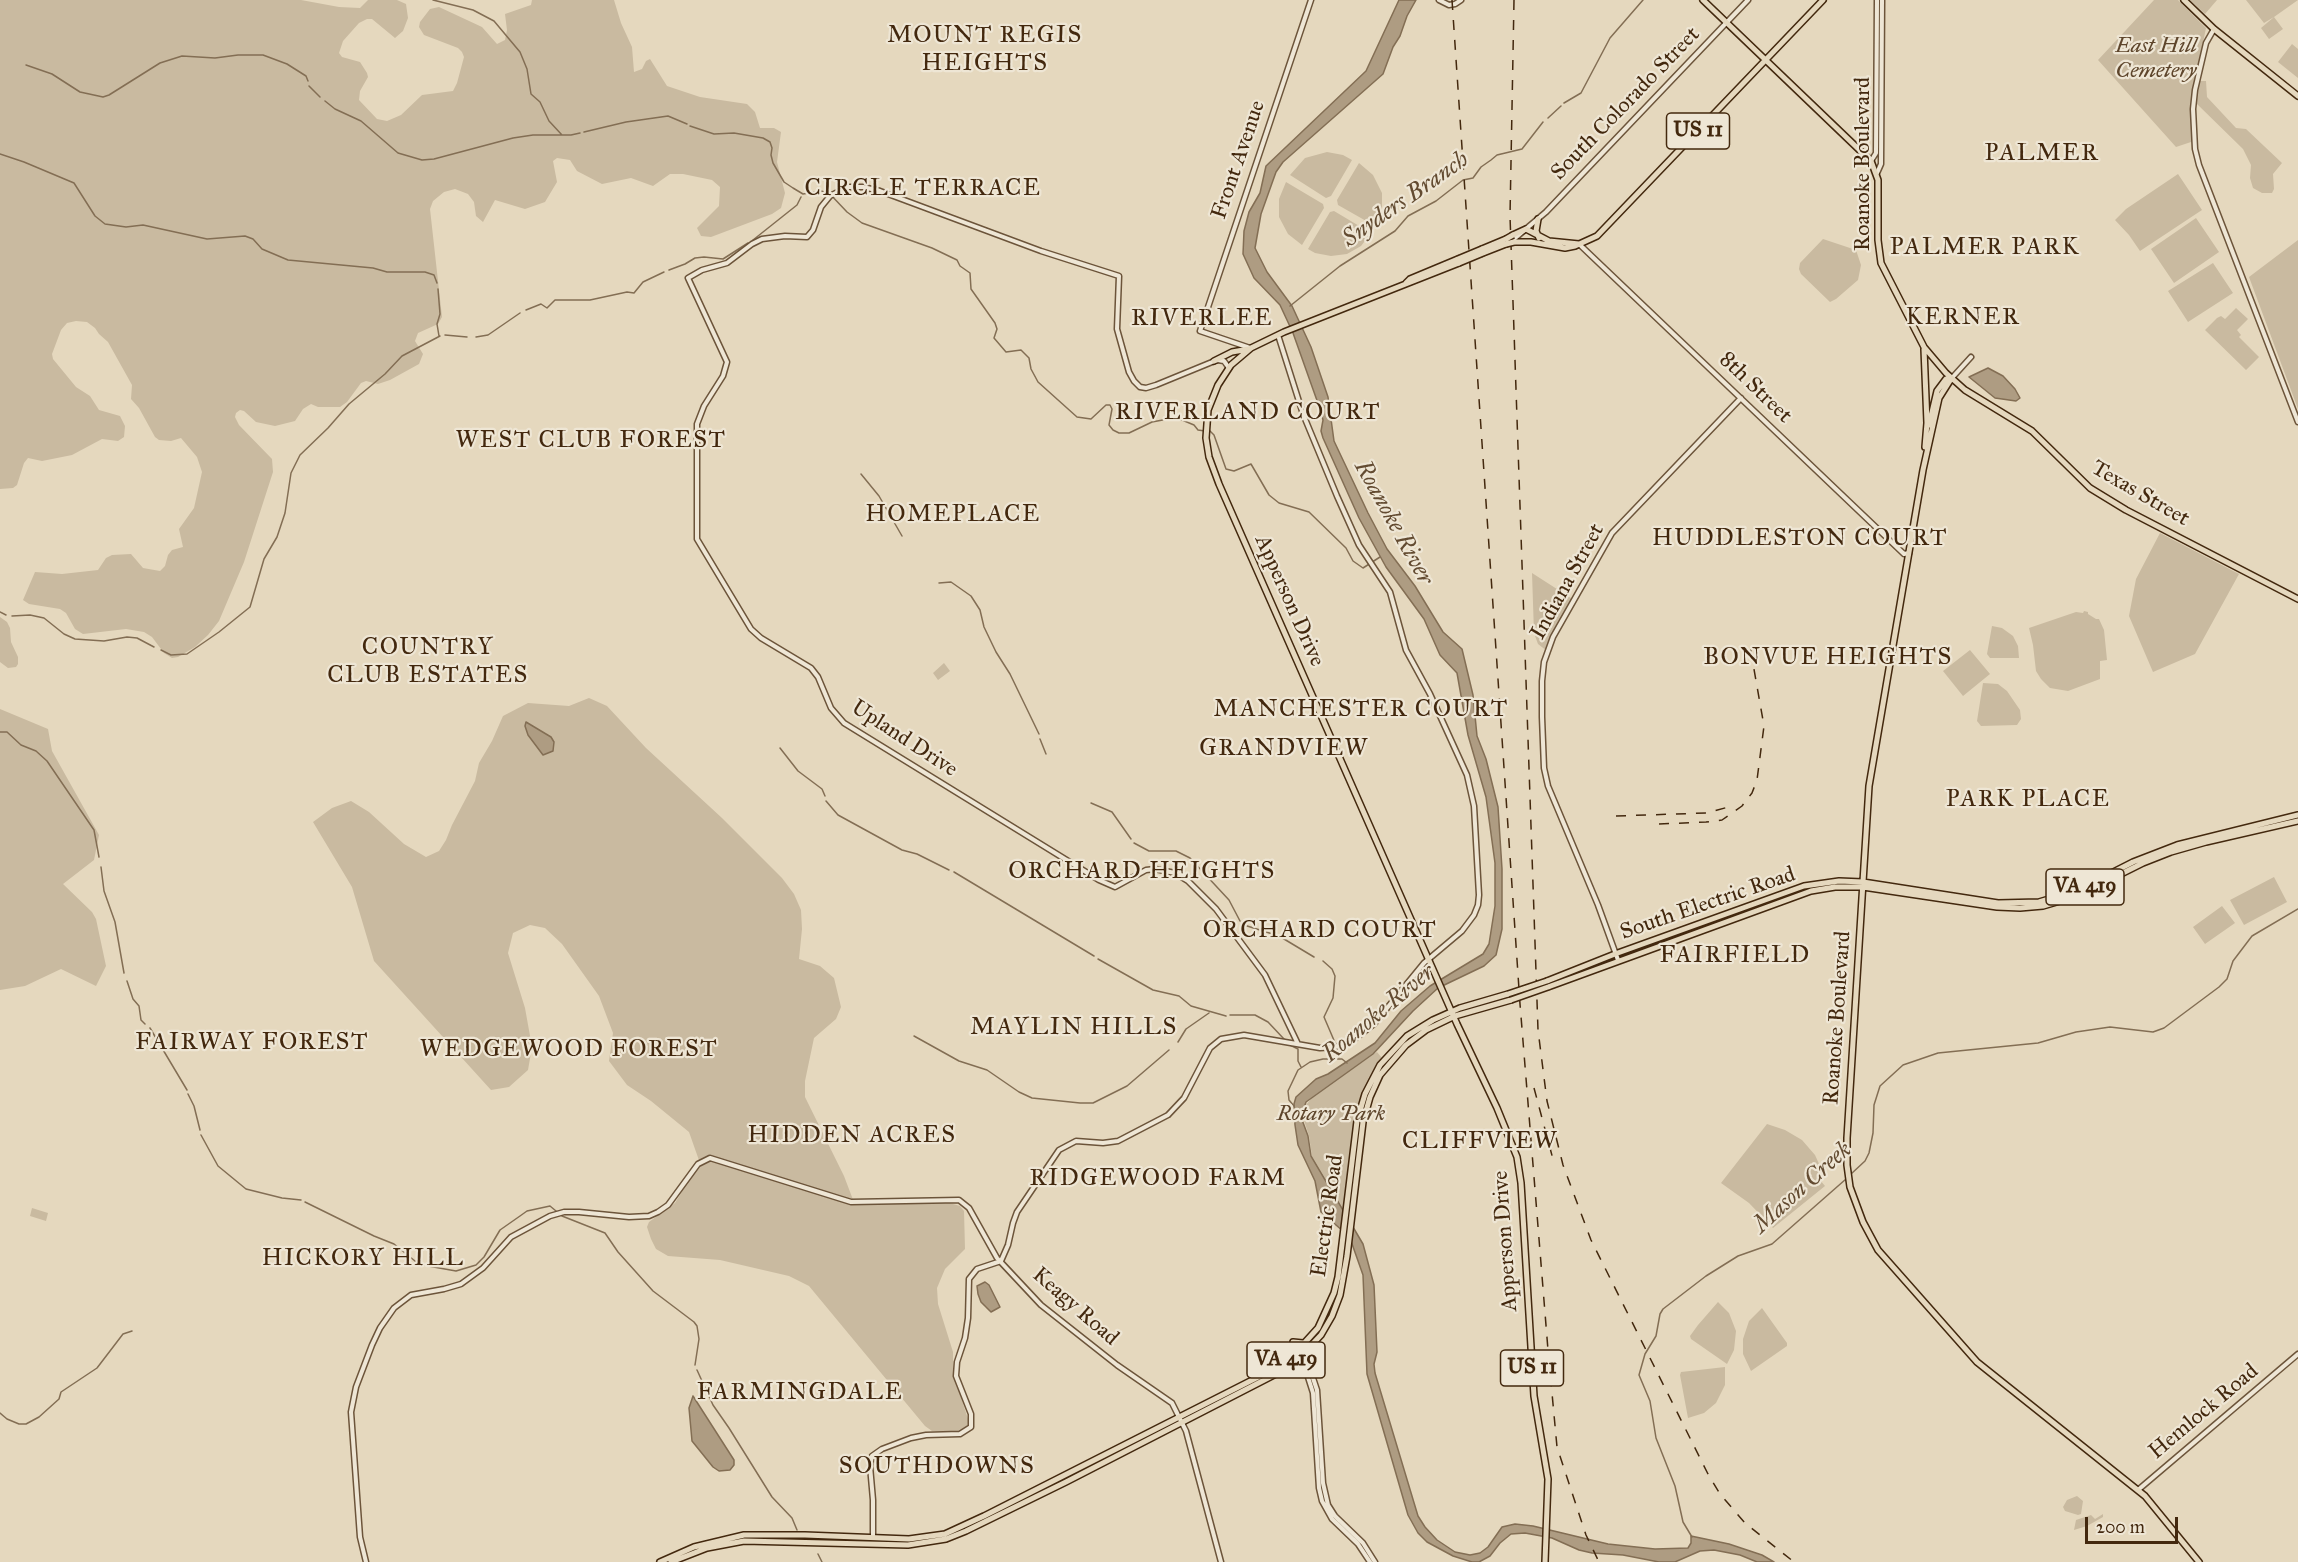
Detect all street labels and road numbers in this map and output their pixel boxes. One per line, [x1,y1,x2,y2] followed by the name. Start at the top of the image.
[1546,22,1706,186] street label: South Colorado Street
[1851,77,1877,251] street label: Roanoke Boulevard
[1206,97,1272,223] street label: Front Avenue
[1666,113,1730,149] road number: US 11
[1713,347,1797,429] street label: 8th Street
[2086,455,2194,533] street label: Texas Street
[1525,519,1611,645] street label: Indiana Street
[1248,531,1330,671] street label: Apperson Drive
[846,695,962,783] street label: Upland Drive
[1617,862,1799,946] street label: South Electric Road
[2046,869,2124,905] road number: VA 419
[1819,930,1857,1106] street label: Roanoke Boulevard
[1306,1153,1350,1279] street label: Electric Road
[1488,1170,1524,1312] street label: Apperson Drive
[1026,1262,1124,1352] street label: Keagy Road
[1247,1342,1325,1378] road number: VA 419
[1500,1350,1564,1386] road number: US 11
[2144,1359,2264,1465] street label: Hemlock Road

